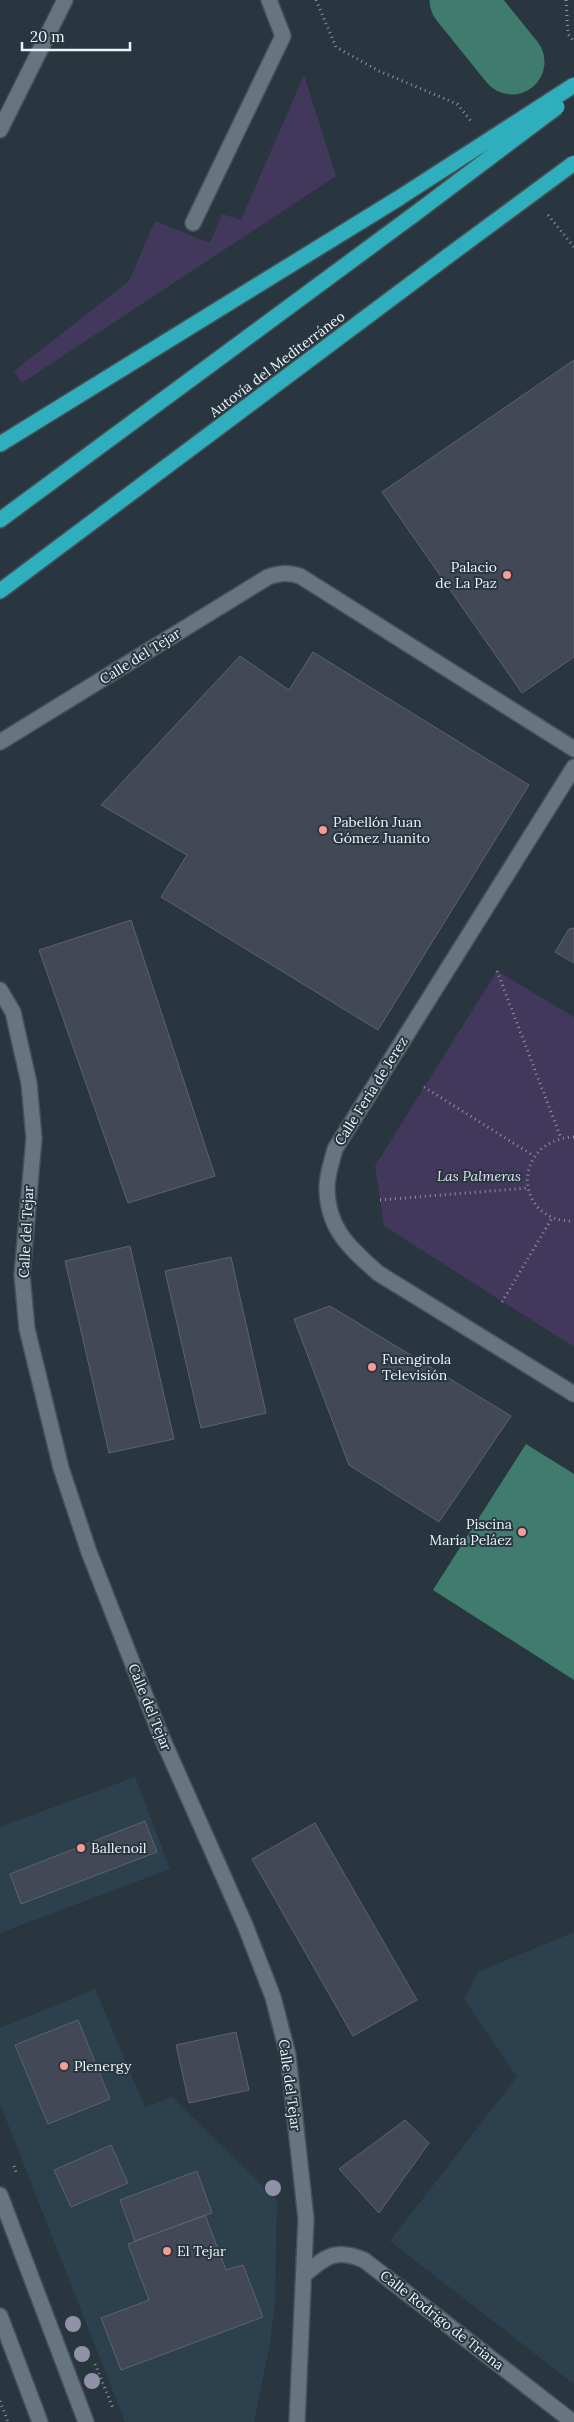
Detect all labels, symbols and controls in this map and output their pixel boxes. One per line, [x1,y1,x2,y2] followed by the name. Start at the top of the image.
[22,20,130,52] scale bar
[30,27,65,46] text: 20 m
[205,307,348,422] street label: Autovía del Mediterráneo
[435,558,497,592] place label: Palacio de La Paz
[501,569,513,581] marker: Palacio de La Paz
[96,624,184,688] street label: Calle del Tejar
[333,813,430,847] place label: Pabellón Juan Gómez Juanito
[317,824,329,836] marker: Pabellón Juan Gómez Juanito
[330,1033,412,1149] street label: Calle Feria de Jerez
[437,1167,521,1185] park label: Las Palmeras
[15,1186,37,1278] street label: Calle del Tejar
[382,1350,451,1384] place label: Fuengirola Televisión
[366,1361,378,1373] marker: Fuengirola Televisión
[429,1515,512,1549] place label: Piscina María Peláez
[516,1526,528,1538] marker: Piscina María Peláez
[124,1661,176,1753] street label: Calle del Tejar
[91,1839,147,1857] place label: Ballenoil
[75,1842,87,1854] marker: Ballenoil
[275,2038,305,2132] street label: Calle del Tejar
[74,2057,132,2075] place label: Plenergy
[58,2060,70,2072] marker: Plenergy
[177,2242,226,2260] place label: El Tejar
[161,2245,173,2257] marker: El Tejar
[377,2266,507,2374] street label: Calle Rodrigo de Triana

